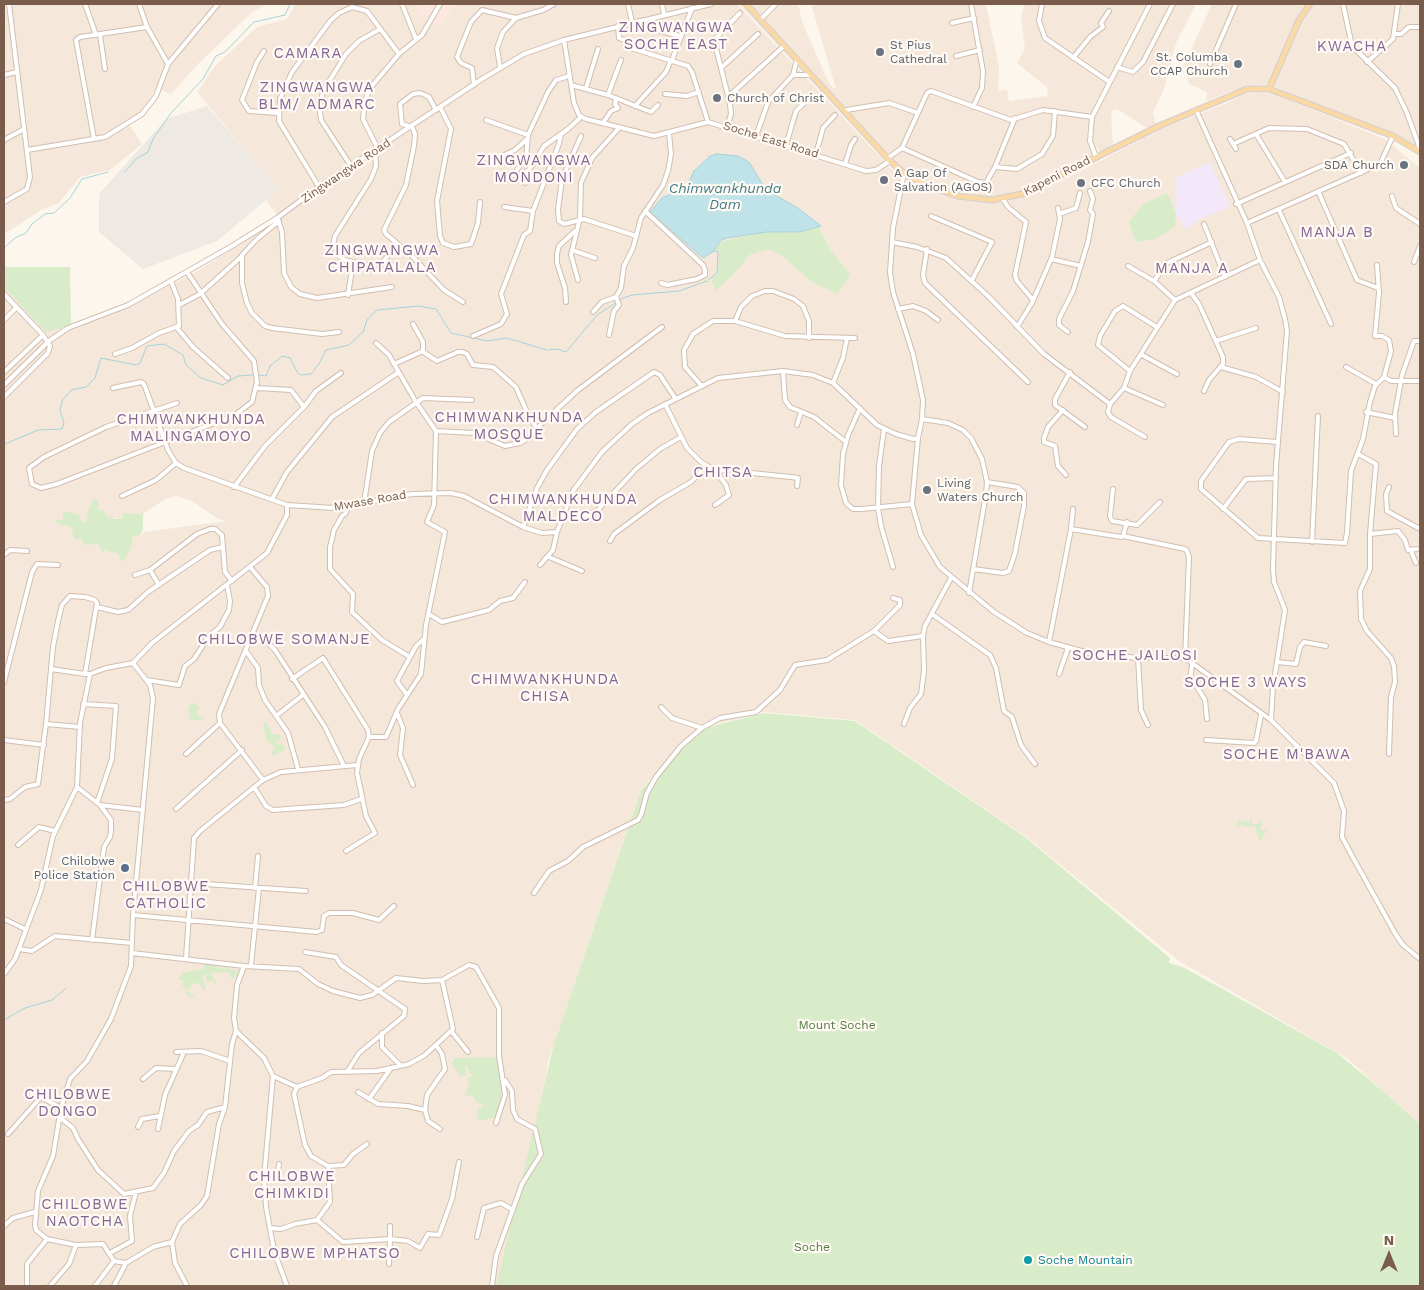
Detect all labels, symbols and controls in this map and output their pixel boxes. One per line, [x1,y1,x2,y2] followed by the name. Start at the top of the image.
[617,19,735,54] district label: ZINGWANGWA SOCHE EAST
[890,38,947,66] place label: St Pius Cathedral
[1316,38,1388,56] district label: KWACHA
[273,45,343,63] district label: CAMARA
[874,46,886,58] marker: St Pius Cathedral
[1150,50,1228,78] place label: St. Columba CCAP Church
[1232,58,1244,70] marker: St. Columba CCAP Church
[257,79,377,114] district label: ZINGWANGWA BLM/ ADMARC
[727,91,824,105] place label: Church of Christ
[711,92,723,104] marker: Church of Christ
[721,119,821,161] street label: Soche East Road
[298,136,394,206] street label: Zingwangwa Road
[475,152,593,187] district label: ZINGWANGWA MONDONI
[1021,153,1093,199] street label: Kapeni Road
[1324,158,1394,172] place label: SDA Church
[1398,159,1410,171] marker: SDA Church
[894,166,992,194] place label: A Gap Of Salvation (AGOS)
[878,174,890,186] marker: A Gap Of Salvation (AGOS)
[1091,176,1161,190] place label: CFC Church
[1075,177,1087,189] marker: CFC Church
[669,181,781,213] water label: Chimwankhunda Dam
[1299,224,1375,242] district label: MANJA B
[323,242,441,277] district label: ZINGWANGWA CHIPATALALA
[1154,260,1230,278] district label: MANJA A
[433,409,585,444] district label: CHIMWANKHUNDA MOSQUE
[115,411,267,446] district label: CHIMWANKHUNDA MALINGAMOYO
[692,464,754,482] district label: CHITSA
[937,476,1024,504] place label: Living Waters Church
[921,484,933,496] marker: Living Waters Church
[333,488,407,514] street label: Mwase Road
[487,491,639,526] district label: CHIMWANKHUNDA MALDECO
[195,631,373,649] district label: CHILOBWE SOMANJE
[1070,647,1200,665] district label: SOCHE JAILOSI
[469,671,621,706] district label: CHIMWANKHUNDA CHISA
[1183,674,1309,692] district label: SOCHE 3 WAYS
[1222,746,1352,764] district label: SOCHE M'BAWA
[34,854,115,882] place label: Chilobwe Police Station
[119,862,131,874] marker: Chilobwe Police Station
[121,878,211,913] district label: CHILOBWE CATHOLIC
[798,1018,876,1032] park label: Mount Soche
[23,1086,113,1121] district label: CHILOBWE DONGO
[247,1168,337,1203] district label: CHILOBWE CHIMKIDI
[40,1196,130,1231] district label: CHILOBWE NAOTCHA
[1364,1230,1414,1280] north arrow
[1384,1232,1394,1248] text: N
[794,1240,830,1254] park label: Soche
[227,1245,403,1263] district label: CHILOBWE MPHATSO
[1038,1253,1133,1267] place label: Soche Mountain
[1022,1254,1034,1266] marker: Soche Mountain

